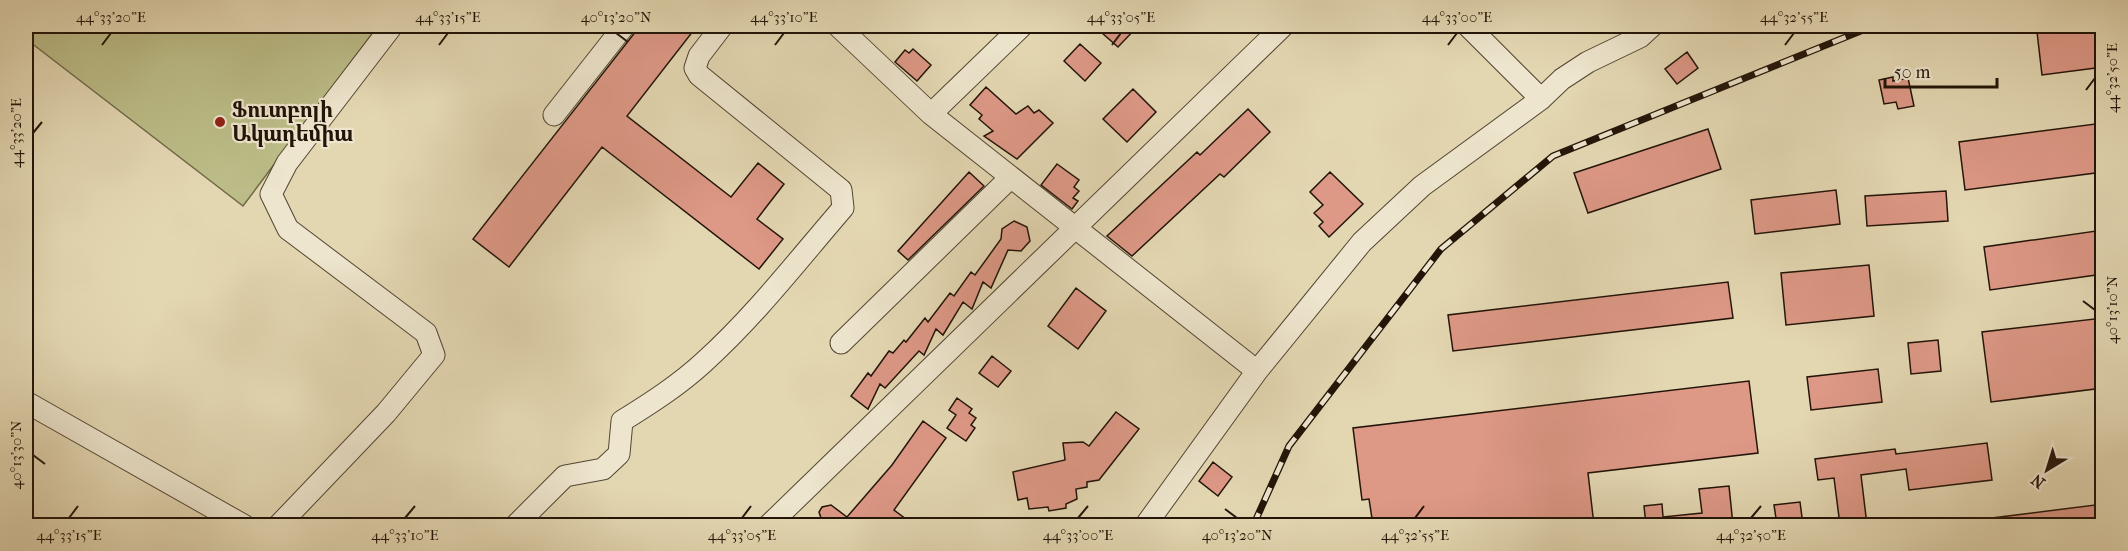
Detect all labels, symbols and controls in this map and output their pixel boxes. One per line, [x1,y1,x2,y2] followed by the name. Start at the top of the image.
[76,8,146,26] text: 44°33'20"E
[415,8,481,26] text: 44°33'15"E
[581,8,652,26] text: 40°13'20"N
[750,8,818,26] text: 44°33'10"E
[1087,8,1155,26] text: 44°33'05"E
[1422,8,1492,26] text: 44°33'00"E
[1760,8,1828,26] text: 44°32'55"E
[2103,43,2121,113] text: 44°32'50"E
[1885,51,1998,89] scale bar
[1894,62,1931,83] text: 50 m
[7,98,25,168] text: 44°33'20"E
[232,98,353,147] place label: Ֆուտբոլի Ակադեմիա
[213,115,227,129] marker: Ֆուտբոլի Ակադեմիա
[2103,275,2121,344] text: 40°13'10"N
[7,420,25,489] text: 40°13'30"N
[2017,440,2077,500] north arrow
[2027,470,2049,493] text: N
[36,526,102,544] text: 44°33'15"E
[371,526,439,544] text: 44°33'10"E
[708,526,776,544] text: 44°33'05"E
[1043,526,1113,544] text: 44°33'00"E
[1202,526,1273,544] text: 40°13'20"N
[1381,526,1449,544] text: 44°32'55"E
[1716,526,1786,544] text: 44°32'50"E

